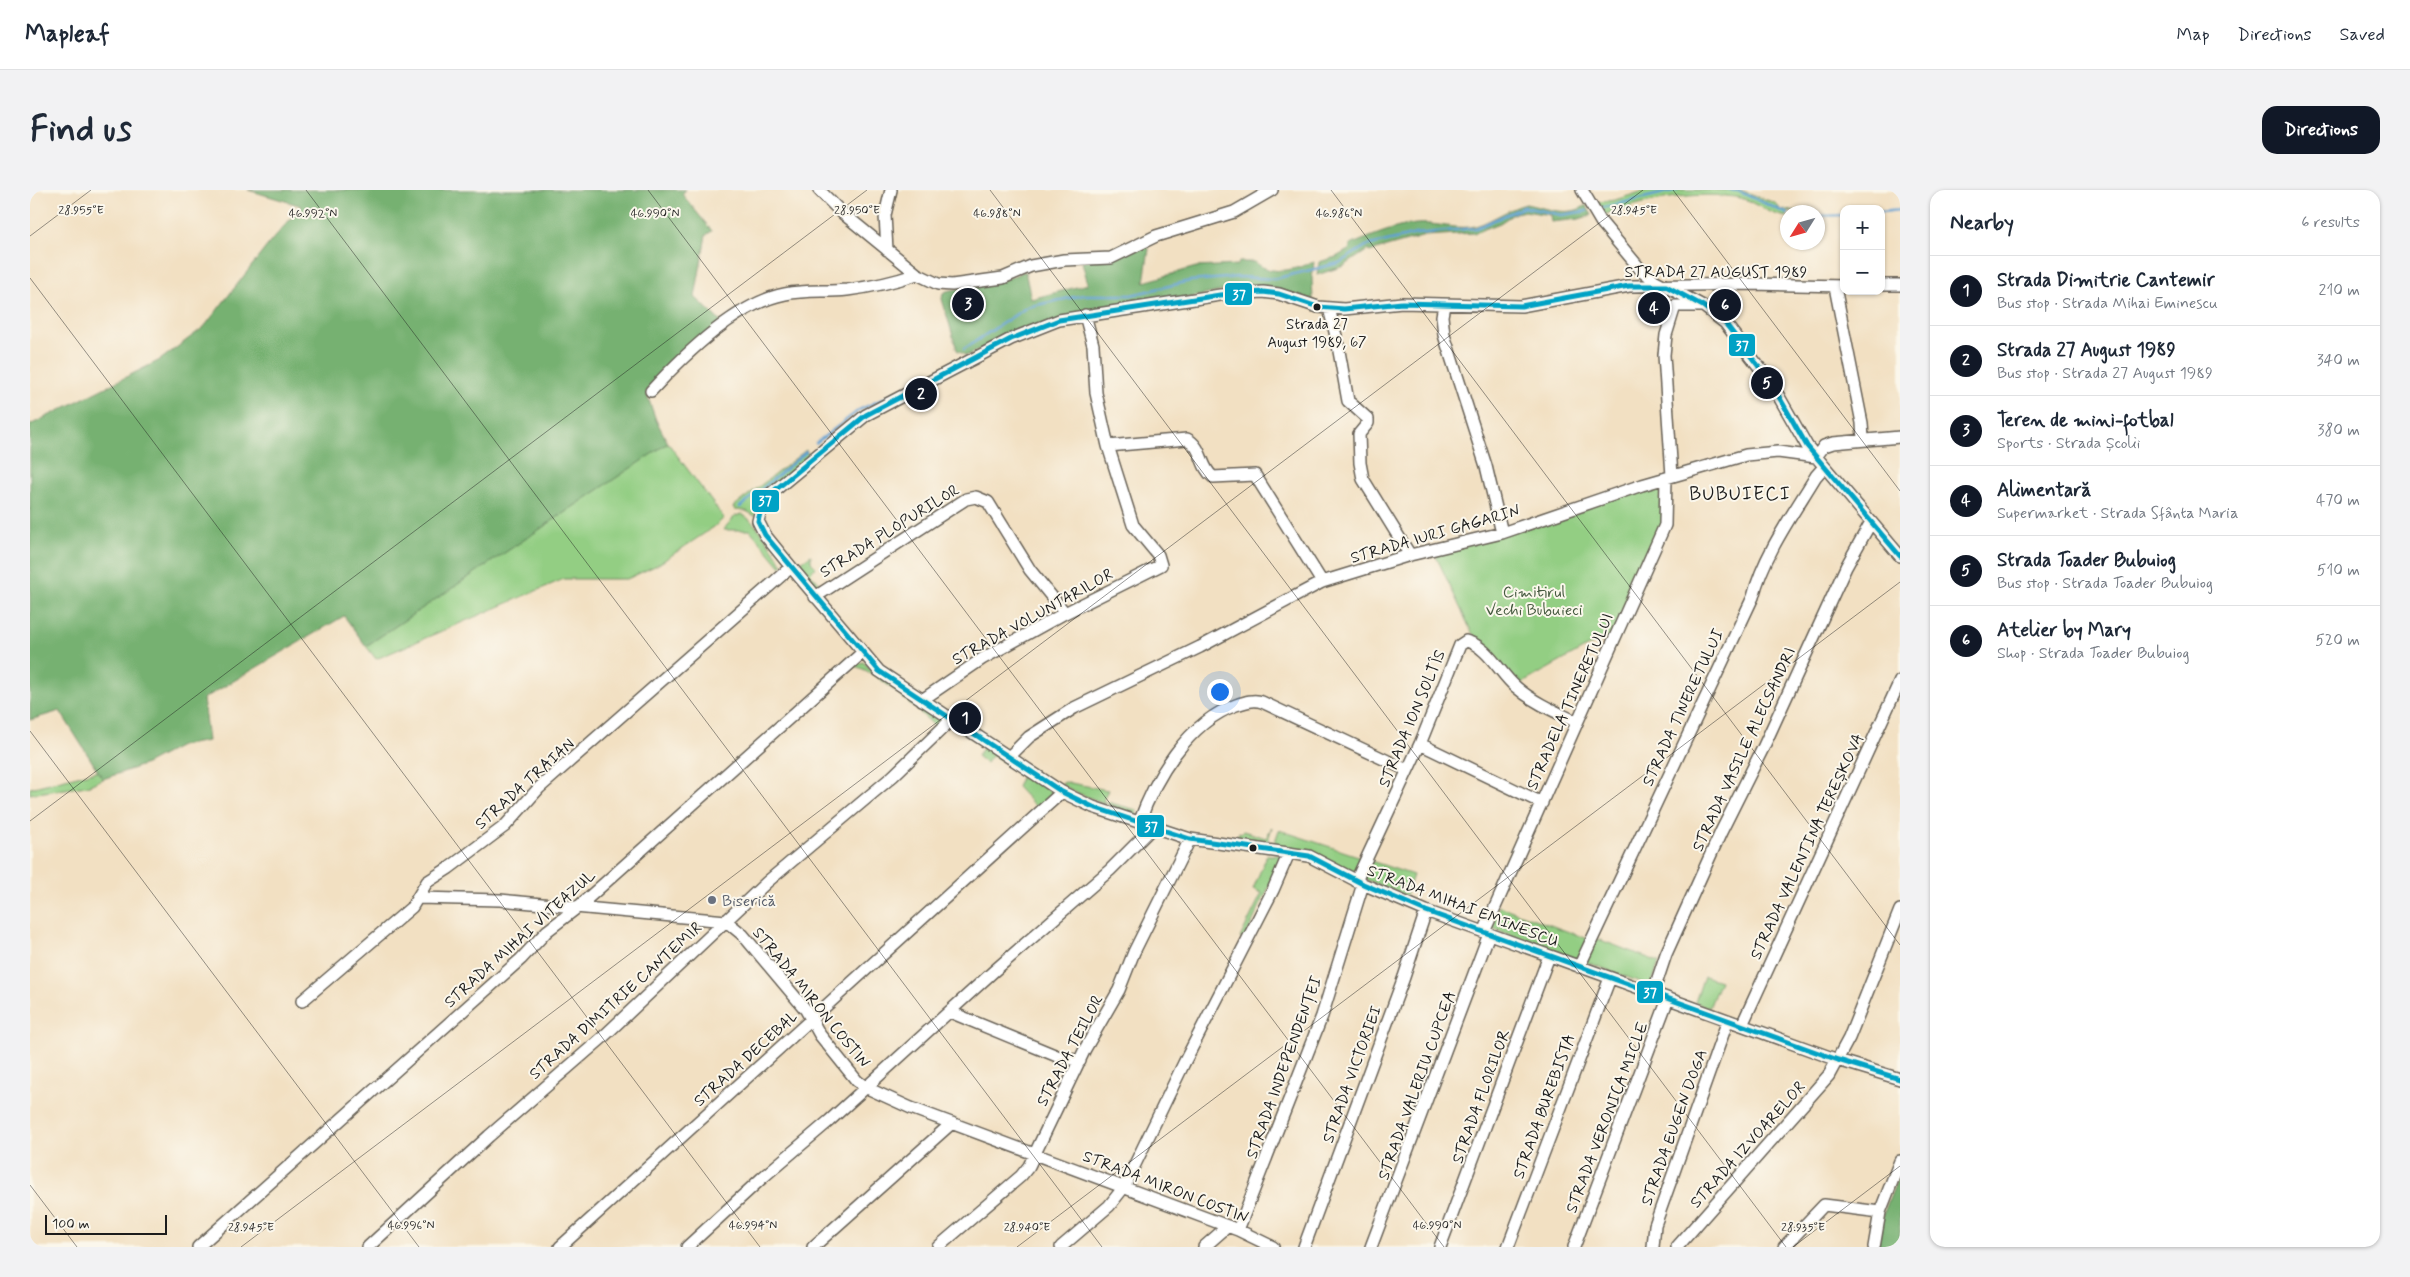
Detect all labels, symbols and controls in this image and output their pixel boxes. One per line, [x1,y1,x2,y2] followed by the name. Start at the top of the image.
[25,19,110,50] text: Mapleaf
[2177,23,2210,47] text: Map
[2238,23,2312,47] text: Directions
[2340,23,2385,47] text: Saved
[2262,106,2380,154] button: Directions
[30,107,132,153] text: Find us
[58,203,104,219] text: 28.955°E
[834,203,880,219] text: 28.950°E
[1611,203,1657,219] text: 28.945°E
[1780,205,1825,250] north arrow
[1840,205,1885,295] map controls
[1840,205,1885,250] button: +
[289,206,337,222] text: 46.992°N
[631,206,679,222] text: 46.990°N
[973,206,1021,222] text: 46.988°N
[1316,206,1362,222] text: 46.986°N
[1950,209,2014,237] text: Nearby
[2301,212,2360,233] text: 6 results
[1840,250,1885,295] button: −
[1625,262,1808,283] street label: STRADA 27 AUGUST 1989
[1997,268,2215,293] text: Strada Dimitrie Cantemir
[1962,280,1970,301] text: 1
[2319,280,2360,301] text: 210 m
[1224,282,1253,306] line badge: 37
[952,285,984,323] pin: 3
[1232,286,1246,304] text: 37
[1709,286,1741,324] pin: 6
[1638,289,1670,327] pin: 4
[1997,293,2218,314] text: Bus stop · Strada Mihai Eminescu
[1312,302,1322,312] marker: Strada 27 August 1989, 67
[1267,315,1367,353] place label: Strada 27 August 1989, 67
[1728,333,1756,357] line badge: 37
[1735,337,1749,355] text: 37
[1997,338,2176,363] text: Strada 27 August 1989
[1962,350,1970,371] text: 2
[2316,350,2360,371] text: 340 m
[1997,363,2213,384] text: Bus stop · Strada 27 August 1989
[1751,364,1783,402] pin: 5
[905,375,937,413] pin: 2
[1997,408,2173,433] text: Teren de mini-fotbal
[1962,420,1970,441] text: 3
[2317,420,2360,441] text: 380 m
[1997,433,2140,454] text: Sports · Strada Școlii
[1997,478,2091,503] text: Alimentară
[816,480,964,583] street label: STRADA PLOPURILOR
[1689,482,1791,507] district label: BUBUIECI
[751,489,780,513] line badge: 37
[1961,490,1971,511] text: 4
[2316,490,2360,511] text: 470 m
[758,492,772,510] text: 37
[1348,500,1523,569] street label: STRADA IURI GAGARIN
[1997,503,2238,524] text: Supermarket · Strada Sfânta Maria
[1997,548,2176,573] text: Strada Toader Bubuiog
[1961,560,1971,581] text: 5
[2317,560,2360,581] text: 510 m
[948,564,1117,670] street label: STRADA VOLUNTARILOR
[1997,573,2213,594] text: Bus stop · Strada Toader Bubuiog
[1486,582,1583,621] park label: Cimitirul Vechi Bubuieci
[1522,610,1619,793] street label: STRADELA TINERETULUI
[1997,618,2131,643] text: Atelier by Mary
[1638,626,1729,790] street label: STRADA TINERETULUI
[1962,630,1970,651] text: 6
[2315,630,2360,651] text: 520 m
[1997,643,2189,664] text: Shop · Strada Toader Bubuiog
[1688,644,1801,855] street label: STRADA VASILE ALECSANDRI
[1374,647,1451,791] street label: STRADA ION SOLTÎS
[1207,679,1233,705] your location
[949,699,981,737] pin: 1
[1746,730,1869,963] street label: STRADA VALENTINA TEREȘKOVA
[471,734,579,834] street label: STRADA TRAIAN
[1136,814,1165,838] line badge: 37
[1144,818,1158,836] text: 37
[1248,843,1258,853] unlabelled marker
[1364,860,1561,953] street label: STRADA MIHAI EMINESCU
[440,866,600,1013] street label: STRADA MIHAI VITEAZUL
[722,891,776,912] place label: Biserică
[706,894,718,906] marker: Biserică
[525,918,707,1084] street label: STRADA DIMITRIE CANTEMIR
[747,923,874,1073] street label: STRADA MIRON COSTIN
[1242,973,1327,1162] street label: STRADA INDEPENDENȚEI
[1636,980,1664,1004] line badge: 37
[1643,984,1657,1002] text: 37
[1373,988,1461,1183] street label: STRADA VALERIU CUPCEA
[1032,991,1109,1110] street label: STRADA TEILOR
[1318,1003,1387,1146] street label: STRADA VICTORIEI
[689,1007,803,1111] street label: STRADA DECEBAL
[1561,1019,1654,1216] street label: STRADA VERONICA MICLE
[1447,1026,1515,1167] street label: STRADA FLORILOR
[1508,1031,1580,1182] street label: STRADA BUREBISTA
[1636,1046,1712,1209] street label: STRADA EUGEN DOGA
[1686,1077,1811,1213] street label: STRADA IZVOARELOR
[1080,1146,1251,1229] street label: STRADA MIRON COSTIN
[45,1212,168,1235] scale bar
[52,1215,90,1233] text: 100 m
[387,1218,435,1234] text: 46.996°N
[729,1218,777,1234] text: 46.994°N
[1413,1218,1461,1234] text: 46.990°N
[228,1220,274,1236] text: 28.945°E
[1004,1220,1050,1236] text: 28.940°E
[1781,1220,1825,1236] text: 28.935°E

